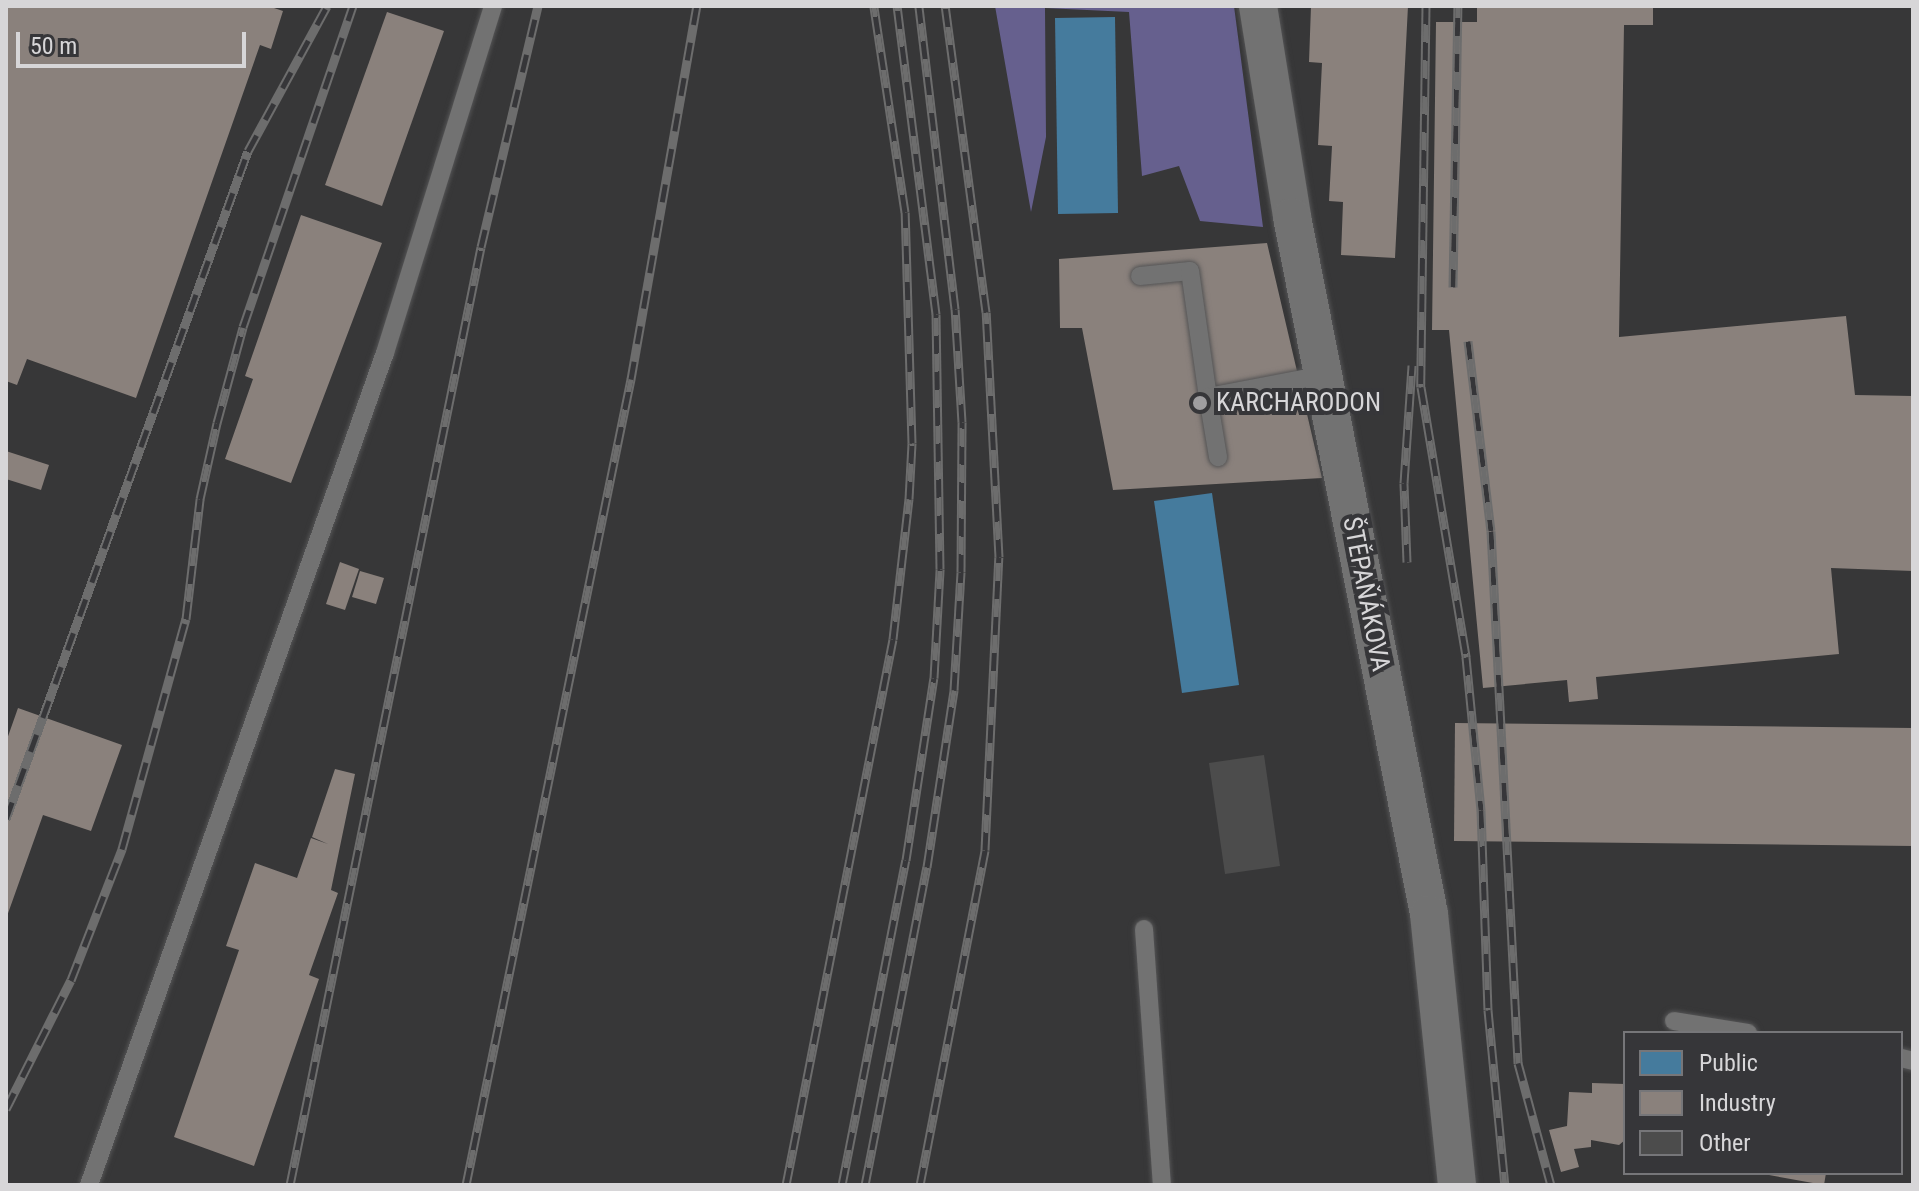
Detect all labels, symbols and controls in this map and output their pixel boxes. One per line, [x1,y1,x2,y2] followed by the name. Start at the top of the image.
[20,16,250,66] scale bar
[30,32,77,60] text: 50 m
[1216,387,1381,419] place label: KARCHARODON
[1191,394,1209,412] marker: KARCHARODON
[1336,514,1396,674] street label: ŠTĚPAŇÁKOVA
[1623,1031,1903,1175] legend
[1699,1049,1758,1077] text: Public
[1699,1089,1776,1117] text: Industry
[1699,1129,1751,1157] text: Other

